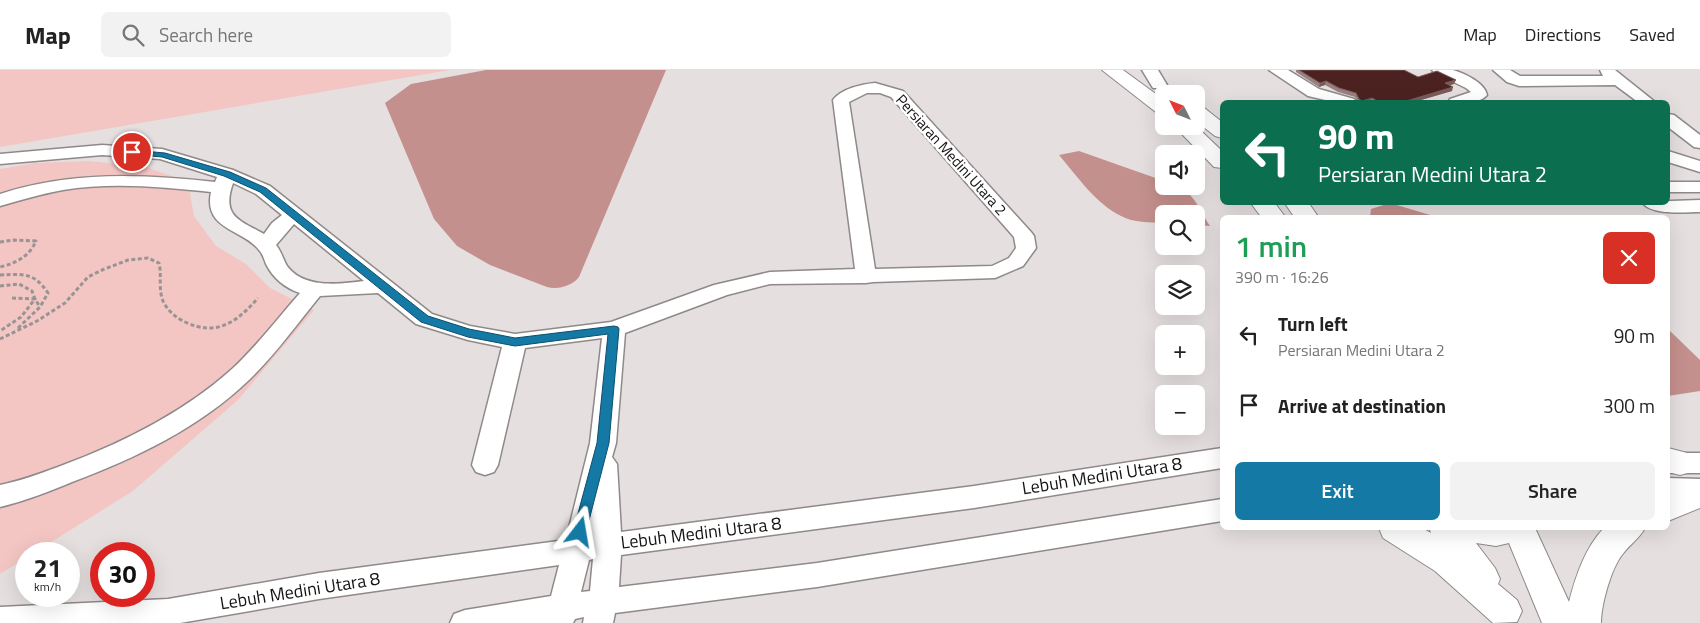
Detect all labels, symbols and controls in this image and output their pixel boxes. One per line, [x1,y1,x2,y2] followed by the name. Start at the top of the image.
[101,12,451,57] search box
[25,17,71,53] text: Map
[159,20,253,49] text: Search here
[119,21,147,49] icon: search
[1463,21,1497,48] text: Map
[1525,21,1601,48] text: Directions
[1629,21,1675,48] text: Saved
[1155,85,1205,135] north arrow
[1155,85,1205,435] map controls
[891,89,1012,220] street label: Persiaran Medini Utara 2
[1318,109,1394,163] text: 90 m
[1235,120,1300,185] icon: left
[111,131,153,173] pin
[118,138,146,166] icon: arrive
[1155,145,1205,195] button: sound
[1318,157,1547,191] text: Persiaran Medini Utara 2
[1155,205,1205,255] button: search
[1235,223,1307,269] text: 1 min
[1603,232,1655,284] button: close
[1155,265,1205,315] button: layers
[1235,265,1329,289] text: 390 m · 16:26
[1278,309,1348,338] text: Turn left
[1235,321,1263,349] icon: left
[1614,321,1655,350] text: 90 m
[1155,325,1205,375] button: +
[1278,338,1445,362] text: Persiaran Medini Utara 2
[1155,385,1205,435] button: −
[1235,391,1263,419] icon: arrive
[1278,391,1446,420] text: Arrive at destination
[1603,391,1655,420] text: 300 m
[1020,450,1184,501] street label: Lebuh Medini Utara 8
[1235,462,1440,520] button: Exit
[1450,462,1655,520] button: Share
[553,505,605,557] position arrow
[619,509,783,556] street label: Lebuh Medini Utara 8
[90,542,155,607] speed limit sign: 30
[33,549,62,587] text: 21
[218,565,382,616] street label: Lebuh Medini Utara 8
[34,577,61,596] text: km/h

